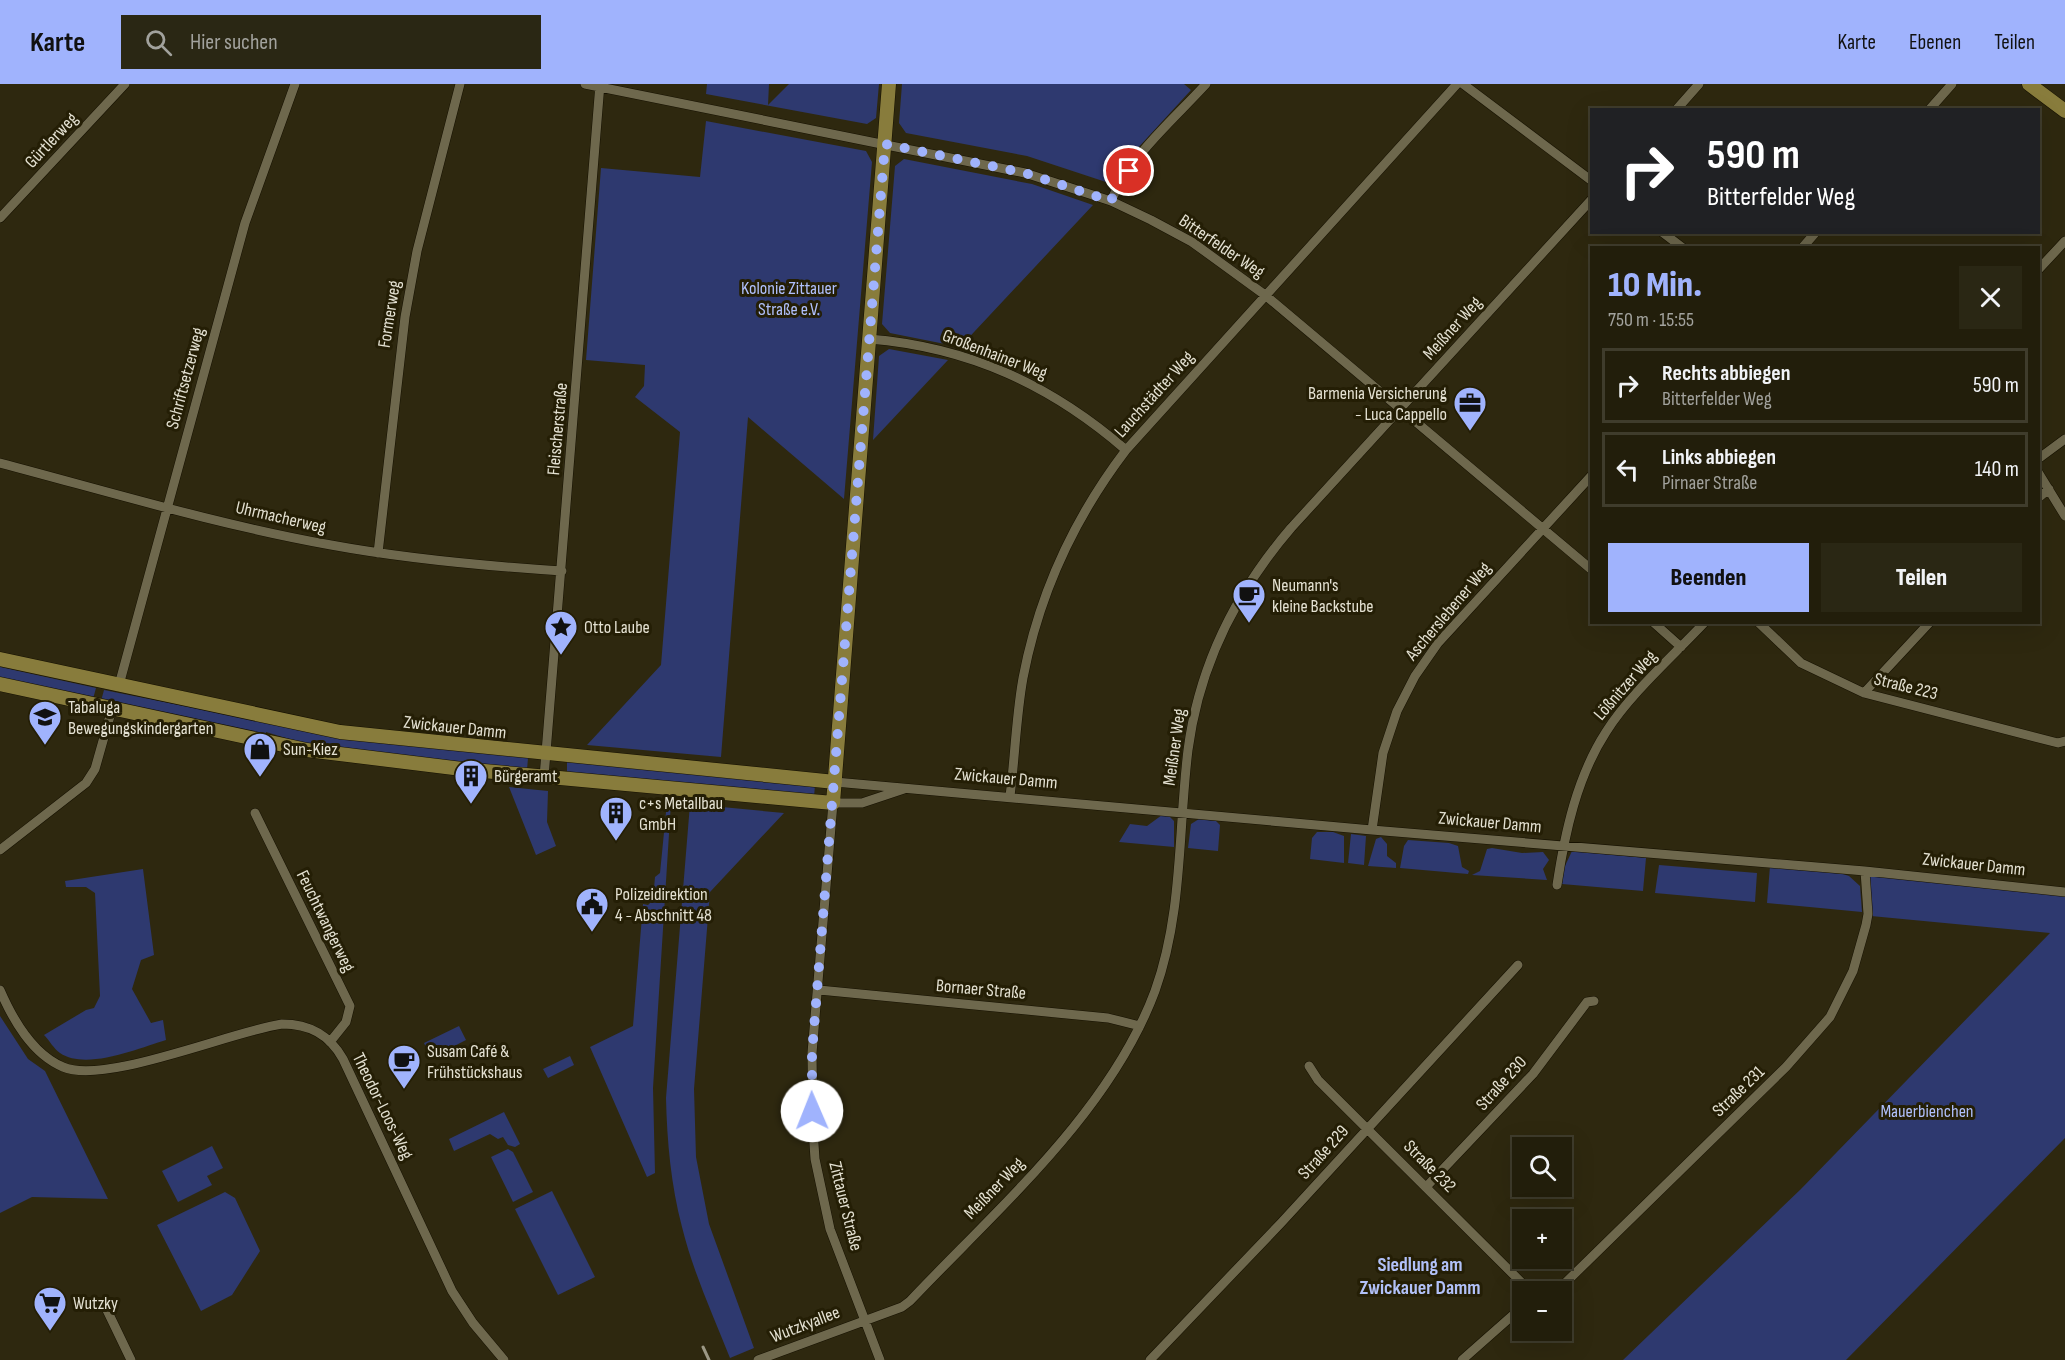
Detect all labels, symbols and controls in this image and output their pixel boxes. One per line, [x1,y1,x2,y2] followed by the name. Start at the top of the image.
[121,15,541,69] search box
[30,26,85,59] text: Karte
[142,26,175,59] icon: search
[190,29,278,56] text: Hier suchen
[1838,30,1876,55] text: Karte
[1909,30,1961,55] text: Ebenen
[1994,30,2035,55] text: Teilen
[21,108,82,172] street label: Gürtlerweg
[1707,130,1800,181] text: 590 m
[1608,132,1686,210] icon: right
[1103,145,1154,196] pin
[1112,154,1145,187] icon: arrive
[1707,181,1855,213] text: Bitterfelder Weg
[1175,210,1269,283] street label: Bitterfelder Weg
[1608,264,1702,307] text: 10 Min.
[1959,266,2022,329] button: close
[741,278,837,320] park label: Kolonie Zittauer Straße e.V.
[374,279,405,349] street label: Formerweg
[1419,292,1486,364] street label: Meißner Weg
[1608,308,1694,332] text: 750 m · 15:55
[162,325,209,431] street label: Schriftsetzerweg
[939,325,1050,384] street label: Großenhainer Weg
[1110,347,1199,442] street label: Lauchstädter Weg
[1662,360,1791,387] text: Rechts abbiegen
[1611,369,1644,402] icon: right
[1973,372,2019,399] text: 590 m
[543,382,572,476] street label: Fleischerstraße
[1308,383,1447,425] place label: Barmenia Versicherung - Luca Cappello
[1452,385,1488,432] office icon: Barmenia Versicherung - Luca Cappello
[1662,387,1772,411] text: Bitterfelder Weg
[1662,444,1776,471] text: Links abbiegen
[1611,453,1644,486] icon: left
[1975,456,2019,483] text: 140 m
[1662,471,1757,495] text: Pirnaer Straße
[234,497,328,538] street label: Uhrmacherweg
[1608,543,1809,612] button: Beenden
[1821,543,2022,612] button: Teilen
[1401,558,1496,665] street label: Ascherslebener Weg
[1272,575,1374,617] place label: Neumann's kleine Backstube
[1231,577,1267,624] cafe icon: Neumann's kleine Backstube
[543,609,579,656] place icon: Otto Laube
[584,617,650,638] place label: Otto Laube
[1589,646,1661,724] street label: Lößnitzer Weg
[1872,668,1940,705] street label: Straße 223
[68,697,213,739] place label: Tabaluga Bewegungskindergarten
[27,699,63,746] school or university icon: Tabaluga Bewegungskindergarten
[1159,707,1190,787] street label: Meißner Weg
[403,712,507,743] street label: Zwickauer Damm
[242,731,278,778] shop icon: Sun-Kiez
[283,739,338,760] place label: Sun-Kiez
[453,758,489,805] building icon: Bürgeramt
[954,764,1058,793] street label: Zwickauer Damm
[494,766,558,787] place label: Bürgeramt
[639,793,723,835] place label: c+s Metallbau GmbH
[598,795,634,842] building icon: c+s Metallbau GmbH
[1438,808,1542,837] street label: Zwickauer Damm
[1922,849,2026,880] street label: Zwickauer Damm
[292,867,359,976] street label: Feuchtwangerweg
[615,884,712,926] place label: Polizeidirektion 4 - Abschnitt 48
[574,886,610,933] public building icon: Polizeidirektion 4 - Abschnitt 48
[935,975,1027,1004] street label: Bornaer Straße
[427,1041,523,1083] place label: Susam Café & Frühstückshaus
[386,1043,422,1090] cafe icon: Susam Café & Frühstückshaus
[348,1049,417,1163] street label: Theodor-Loos-Weg
[1472,1052,1531,1115] street label: Straße 230
[1708,1061,1769,1121] street label: Straße 231
[780,1079,844,1143] position arrow
[1880,1101,1974,1122] park label: Mauerbienchen
[1294,1121,1353,1184] street label: Straße 229
[1399,1136,1460,1197] street label: Straße 232
[1512,1137,1572,1341] map controls
[1512,1137,1572,1197] button: search
[960,1153,1029,1224] street label: Meißner Weg
[824,1159,867,1253] street label: Zittauer Straße
[1512,1209,1572,1269] button: +
[1359,1253,1481,1300] district label: Siedlung am Zwickauer Damm
[1512,1281,1572,1341] button: −
[32,1285,68,1332] supermarket icon: Wutzky
[73,1293,118,1314] place label: Wutzky
[767,1302,843,1347] street label: Wutzkyallee

